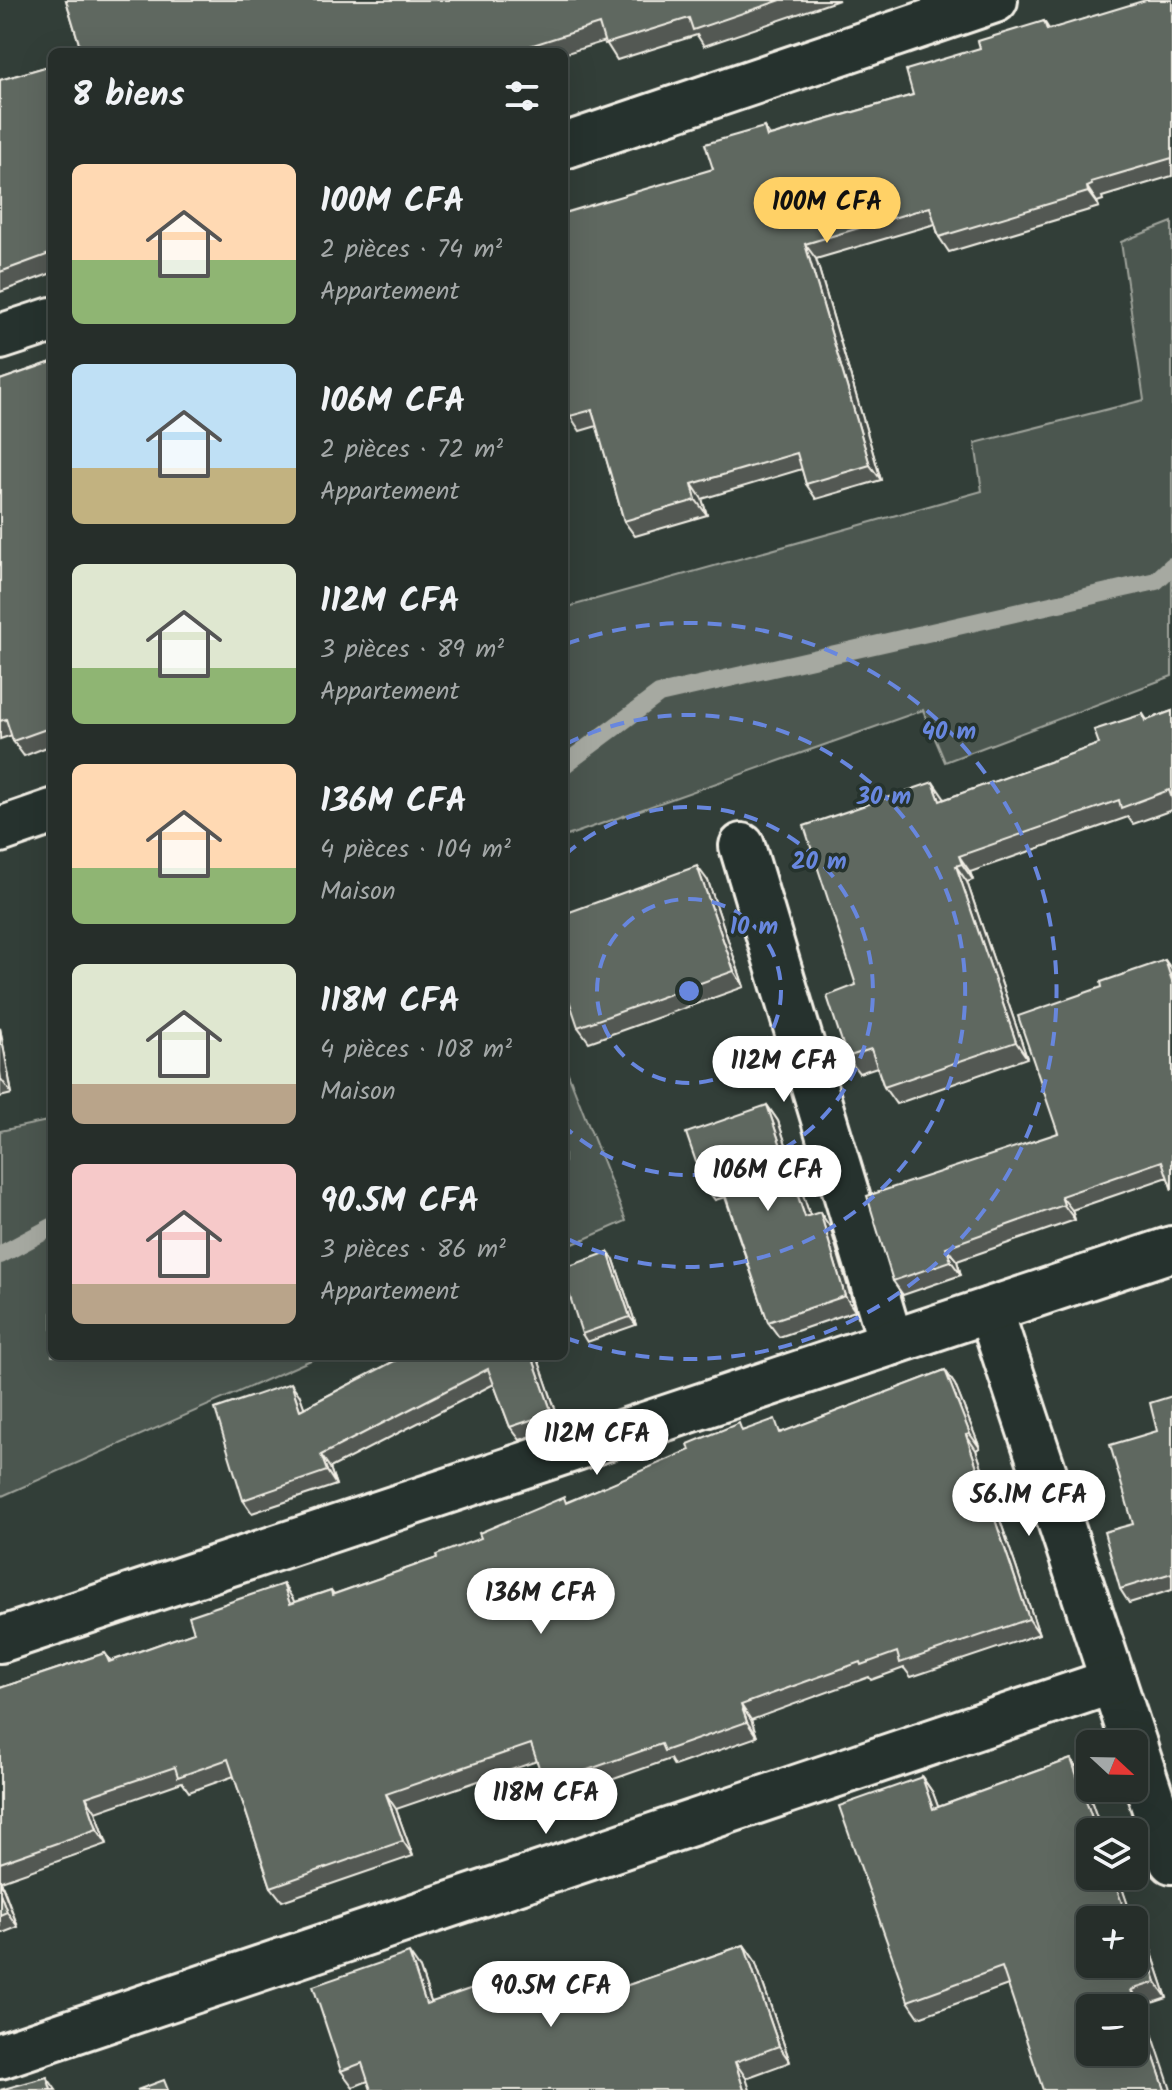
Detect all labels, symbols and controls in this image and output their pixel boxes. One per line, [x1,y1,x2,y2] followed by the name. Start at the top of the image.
[72,69,185,123] text: 8 biens
[500,74,544,118] icon: filters
[320,175,465,229] text: 100M CFA
[744,177,910,245] pin: 100M CFA
[772,182,882,224] text: 100M CFA
[136,196,232,292] icon: home
[320,229,502,271] text: 2 pièces · 74 m²
[320,271,460,313] text: Appartement
[320,375,466,429] text: 106M CFA
[136,396,232,492] icon: home
[320,429,503,471] text: 2 pièces · 72 m²
[320,471,460,513] text: Appartement
[320,575,460,629] text: 112M CFA
[136,596,232,692] icon: home
[320,629,504,671] text: 3 pièces · 89 m²
[320,671,460,713] text: Appartement
[922,713,976,752] text: 40 m
[320,775,467,829] text: 136M CFA
[856,778,911,817] text: 30 m
[136,796,232,892] icon: home
[320,829,511,871] text: 4 pièces · 104 m²
[791,843,847,882] text: 20 m
[320,871,396,913] text: Maison
[730,908,778,947] text: 10 m
[320,975,460,1029] text: 118M CFA
[675,977,703,1005] centre of rings
[136,996,232,1092] icon: home
[320,1029,512,1071] text: 4 pièces · 108 m²
[701,1036,867,1104] pin: 112M CFA
[730,1041,838,1083] text: 112M CFA
[320,1071,396,1113] text: Maison
[685,1145,851,1213] pin: 106M CFA
[712,1150,824,1192] text: 106M CFA
[320,1175,480,1229] text: 90.5M CFA
[136,1196,232,1292] icon: home
[320,1229,506,1271] text: 3 pièces · 86 m²
[320,1271,460,1313] text: Appartement
[514,1409,680,1477] pin: 112M CFA
[543,1414,651,1456] text: 112M CFA
[937,1470,1121,1538] pin: 56.1M CFA
[970,1475,1088,1517] text: 56.1M CFA
[458,1568,624,1636] pin: 136M CFA
[485,1573,597,1615] text: 136M CFA
[1076,1730,1148,1802] north arrow
[1076,1730,1148,2066] map controls
[463,1768,629,1836] pin: 118M CFA
[492,1773,600,1815] text: 118M CFA
[1076,1818,1148,1890] button: layers
[1076,1906,1148,1978] button: +
[459,1961,643,2029] pin: 90.5M CFA
[490,1966,612,2008] text: 90.5M CFA
[1076,1994,1148,2066] button: −

